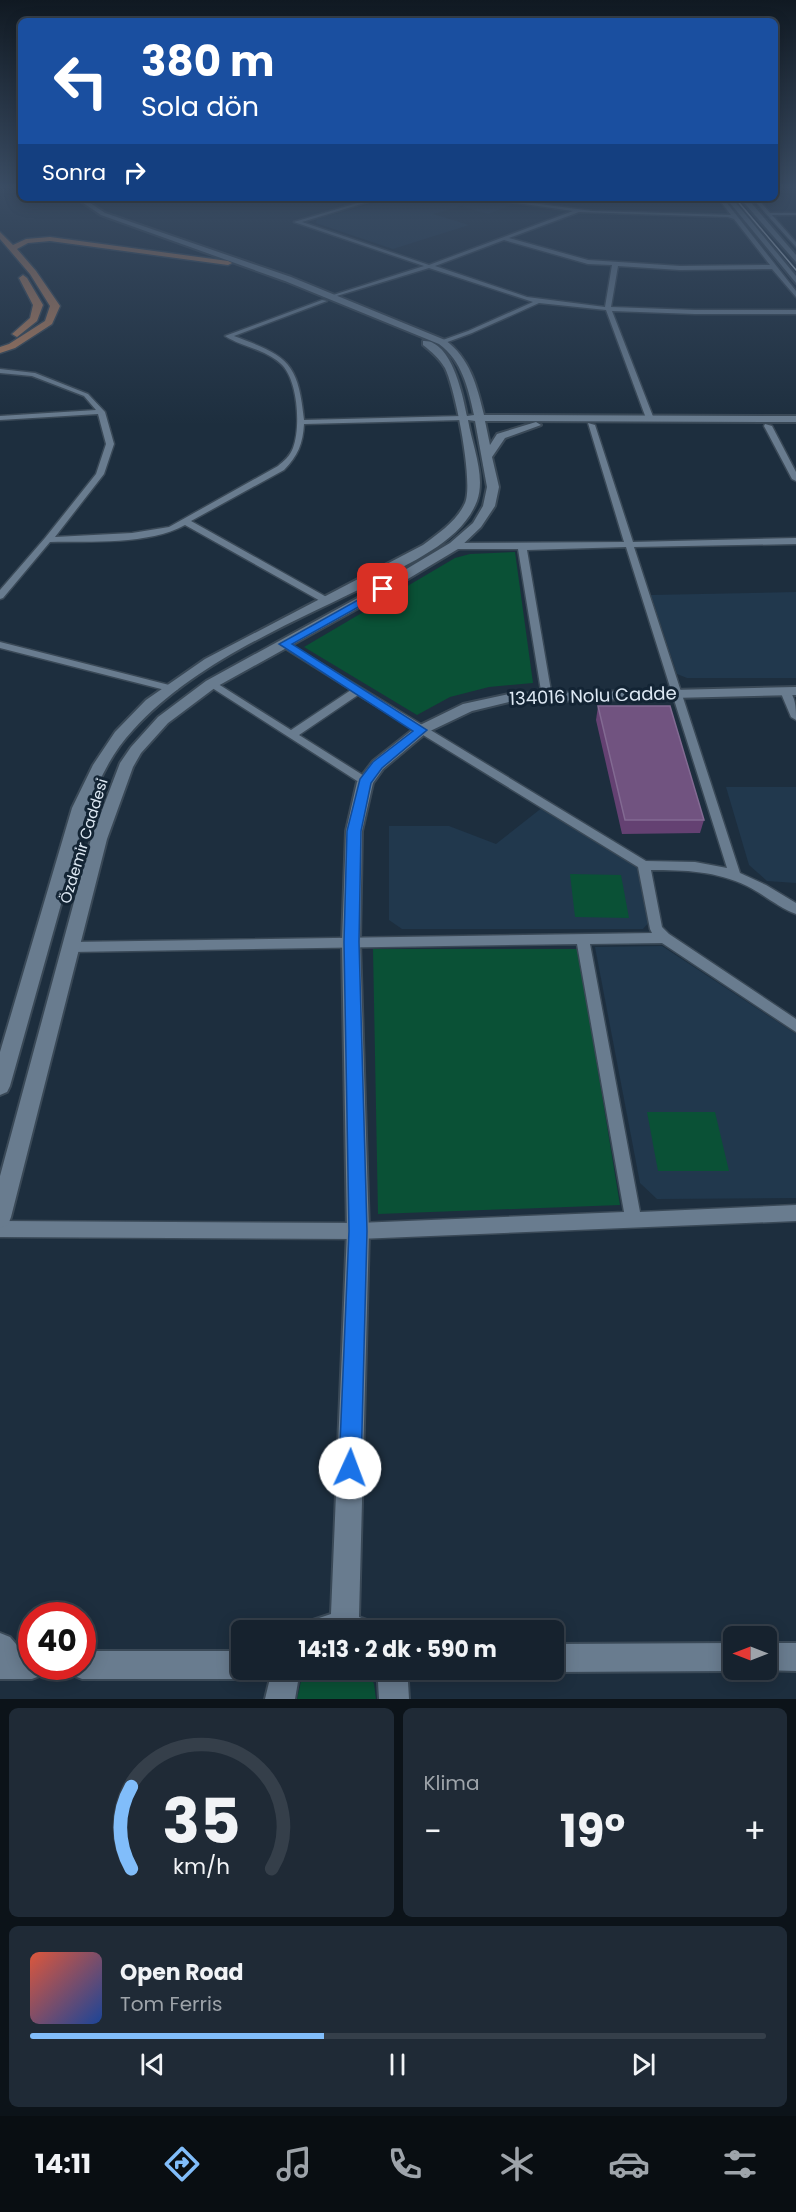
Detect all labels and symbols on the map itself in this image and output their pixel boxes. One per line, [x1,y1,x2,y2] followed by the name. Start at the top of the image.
[357,563,408,614] pin
[509,680,677,711] street label: 134016 Nolu Cadde
[55,776,113,906] street label: Özdemir Caddesi
[318,1436,382,1500] position arrow
[18,1602,96,1680] speed limit sign: 40
[723,1626,777,1680] north arrow

